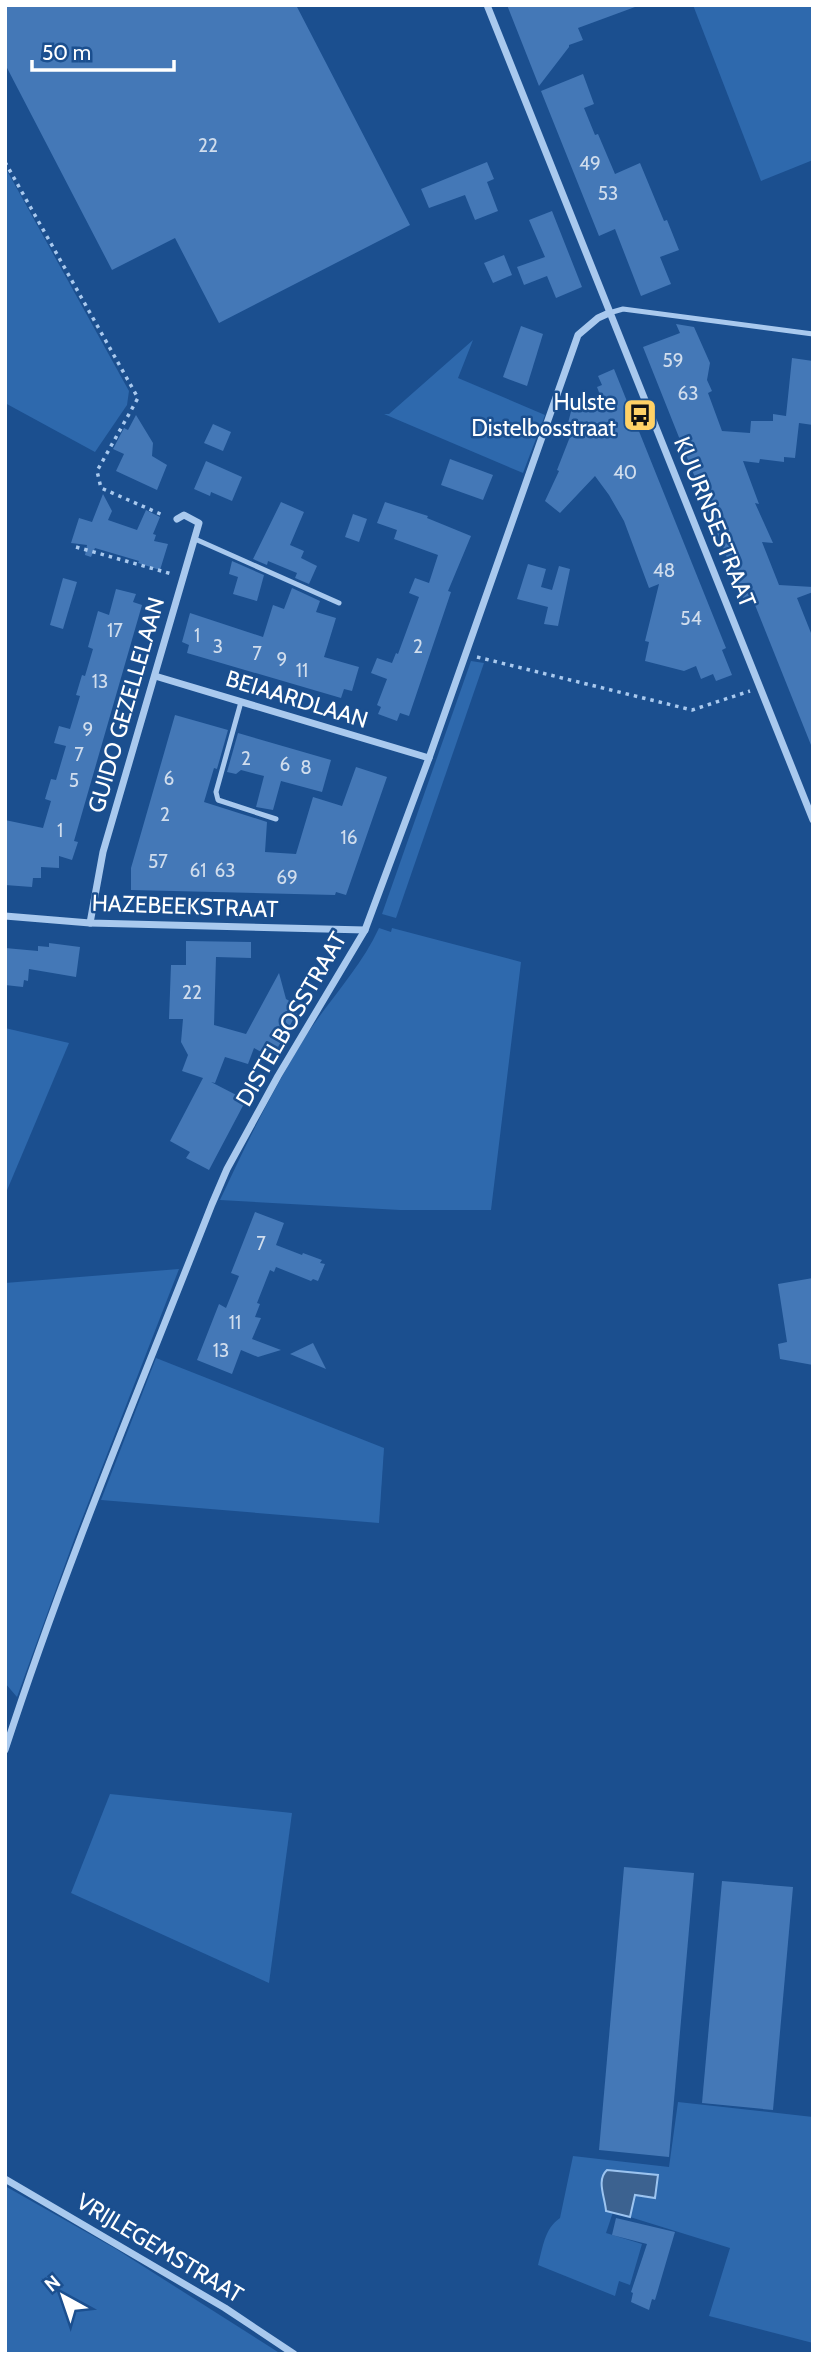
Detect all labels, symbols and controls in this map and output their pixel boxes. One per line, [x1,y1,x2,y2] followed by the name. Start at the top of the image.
[32,28,173,72] scale bar
[42,40,91,65] text: 50 m
[198,134,218,157] house number: 22
[579,152,601,175] house number: 49
[598,182,618,205] house number: 53
[662,349,684,372] house number: 59
[677,382,699,405] house number: 63
[471,388,616,442] place label: Hulste Distelbosstraat
[621,396,659,434] bus stop icon: Hulste Distelbosstraat
[668,433,762,611] street label: KUURNSESTRAAT
[613,461,637,484] house number: 40
[653,559,675,582] house number: 48
[82,594,170,816] street label: GUIDO GEZELLELAAN
[680,607,702,630] house number: 54
[107,619,123,642] house number: 17
[194,624,200,647] house number: 1
[213,635,223,658] house number: 3
[413,635,423,658] house number: 2
[252,642,262,665] house number: 7
[277,648,287,671] house number: 9
[296,659,308,682] house number: 11
[222,664,372,734] street label: BEIAARDLAAN
[92,670,108,693] house number: 13
[83,718,93,741] house number: 9
[74,743,84,766] house number: 7
[241,747,251,770] house number: 2
[280,753,290,776] house number: 6
[300,756,312,779] house number: 8
[164,767,174,790] house number: 6
[69,769,79,792] house number: 5
[160,803,170,826] house number: 2
[57,819,63,842] house number: 1
[341,826,358,849] house number: 16
[148,850,168,873] house number: 57
[190,859,206,882] house number: 61
[214,859,236,882] house number: 63
[276,866,298,889] house number: 69
[91,889,279,923] street label: HAZEBEEKSTRAAT
[230,927,352,1111] street label: DISTELBOSSTRAAT
[182,981,202,1004] house number: 22
[256,1232,266,1255] house number: 7
[229,1311,241,1334] house number: 11
[213,1339,229,1362] house number: 13
[72,2187,248,2309] street label: VRIJLEGEMSTRAAT
[28,2261,98,2331] north arrow
[40,2270,65,2296] text: N

